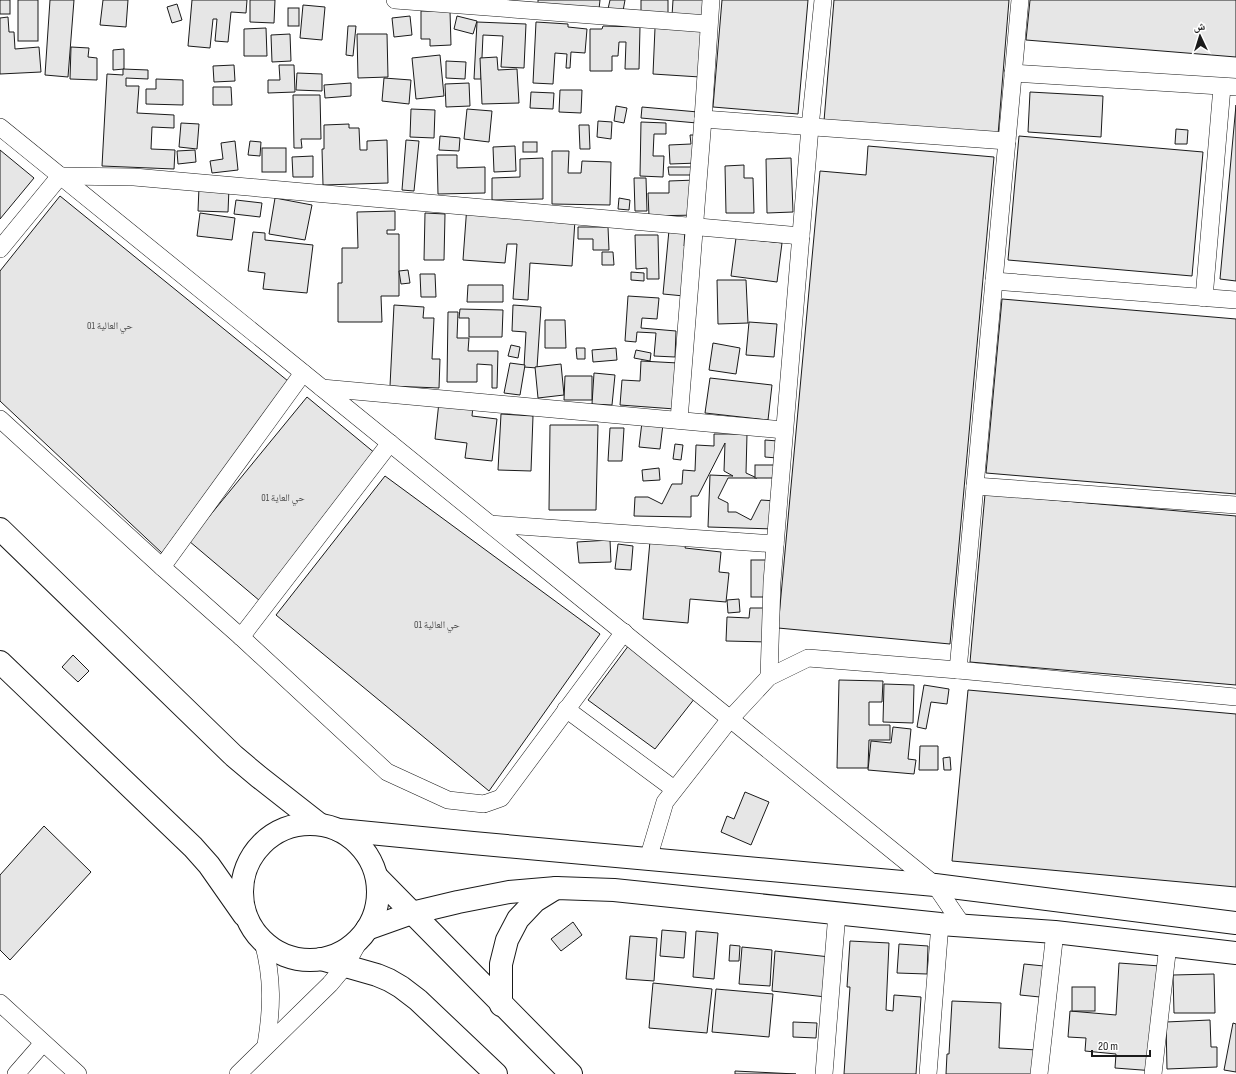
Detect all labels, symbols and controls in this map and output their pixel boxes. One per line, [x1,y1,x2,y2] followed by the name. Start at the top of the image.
[1180,16,1220,56] north arrow
[1193,20,1206,34] text: ش
[87,320,134,334] house number: حي العالية 01
[261,492,305,506] house number: حي العاية 01
[414,619,461,633] house number: حي العالية 01
[1092,1032,1150,1058] scale bar
[1098,1039,1118,1054] text: 20 m

